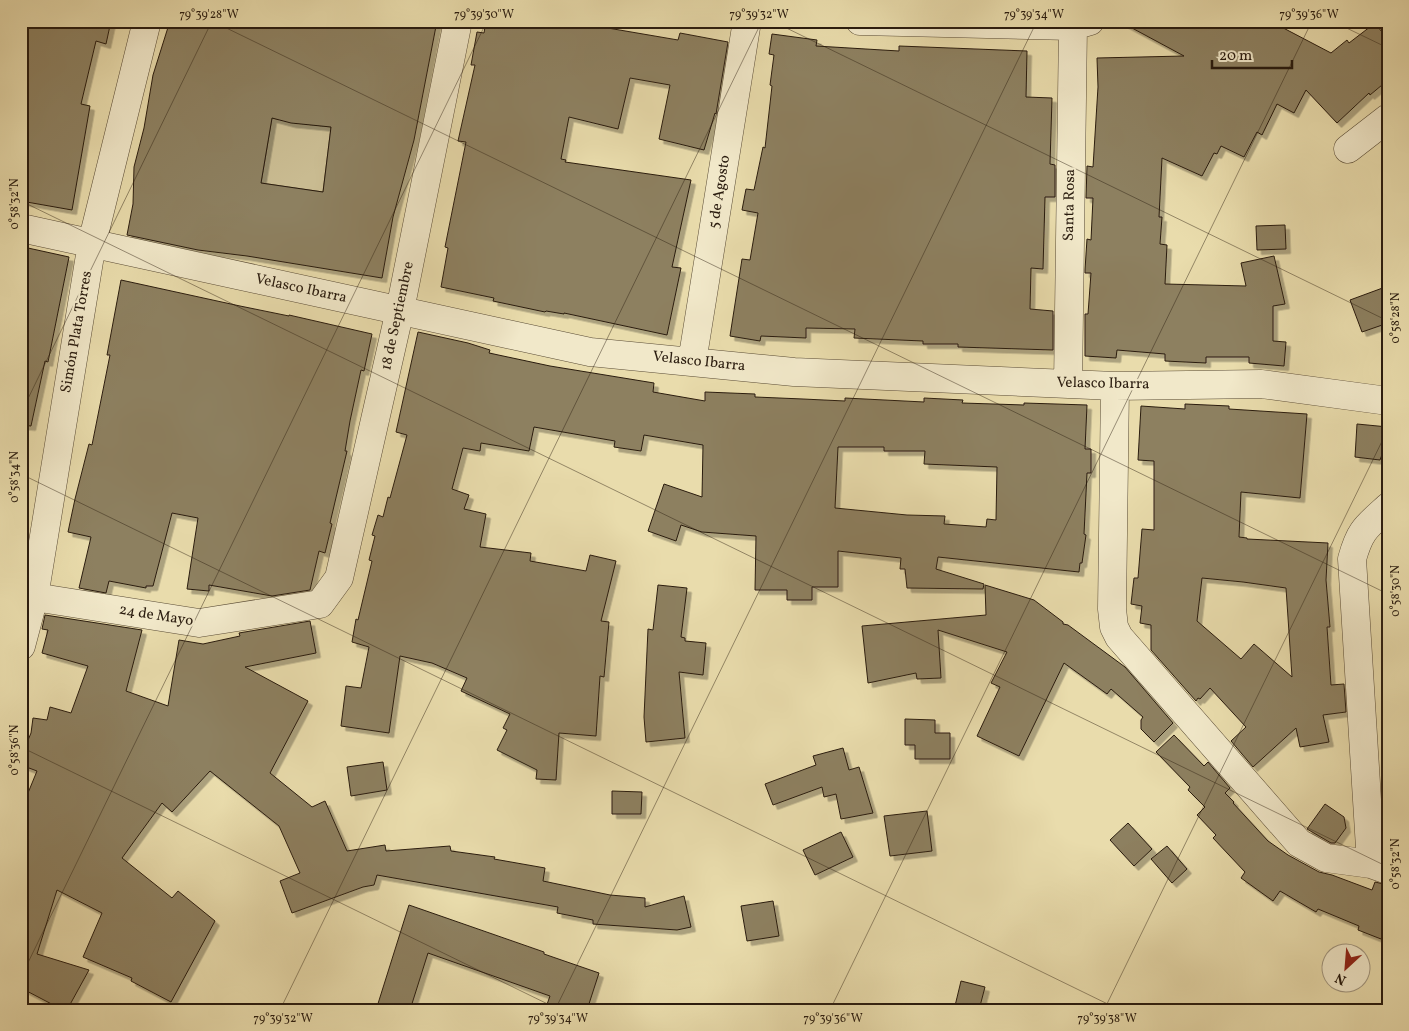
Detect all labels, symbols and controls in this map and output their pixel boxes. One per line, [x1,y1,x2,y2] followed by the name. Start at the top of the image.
[179,7,239,23] text: 79°39'28"W
[454,7,514,23] text: 79°39'30"W
[729,7,789,23] text: 79°39'32"W
[1004,7,1064,23] text: 79°39'34"W
[1279,7,1339,23] text: 79°39'36"W
[1212,38,1292,70] scale bar
[1219,46,1252,67] text: 20 m
[704,154,736,230] street label: 5 de Agosto
[1059,169,1081,241] street label: Santa Rosa
[7,178,23,230] text: 0°58'32"N
[376,260,420,372] street label: 18 de Septiembre
[56,269,98,395] street label: Simón Plata Torres
[253,269,349,309] street label: Velasco Ibarra
[1388,292,1404,344] text: 0°58'28"N
[652,347,746,377] street label: Velasco Ibarra
[1056,373,1150,395] street label: Velasco Ibarra
[7,451,23,503] text: 0°58'34"N
[1388,565,1404,617] text: 0°58'30"N
[117,600,195,632] street label: 24 de Mayo
[7,724,23,775] text: 0°58'36"N
[1388,838,1404,890] text: 0°58'32"N
[1322,944,1372,994] north arrow
[1332,968,1350,989] text: N
[253,1011,313,1027] text: 79°39'32"W
[528,1011,588,1027] text: 79°39'34"W
[803,1011,863,1027] text: 79°39'36"W
[1077,1011,1137,1027] text: 79°39'38"W

